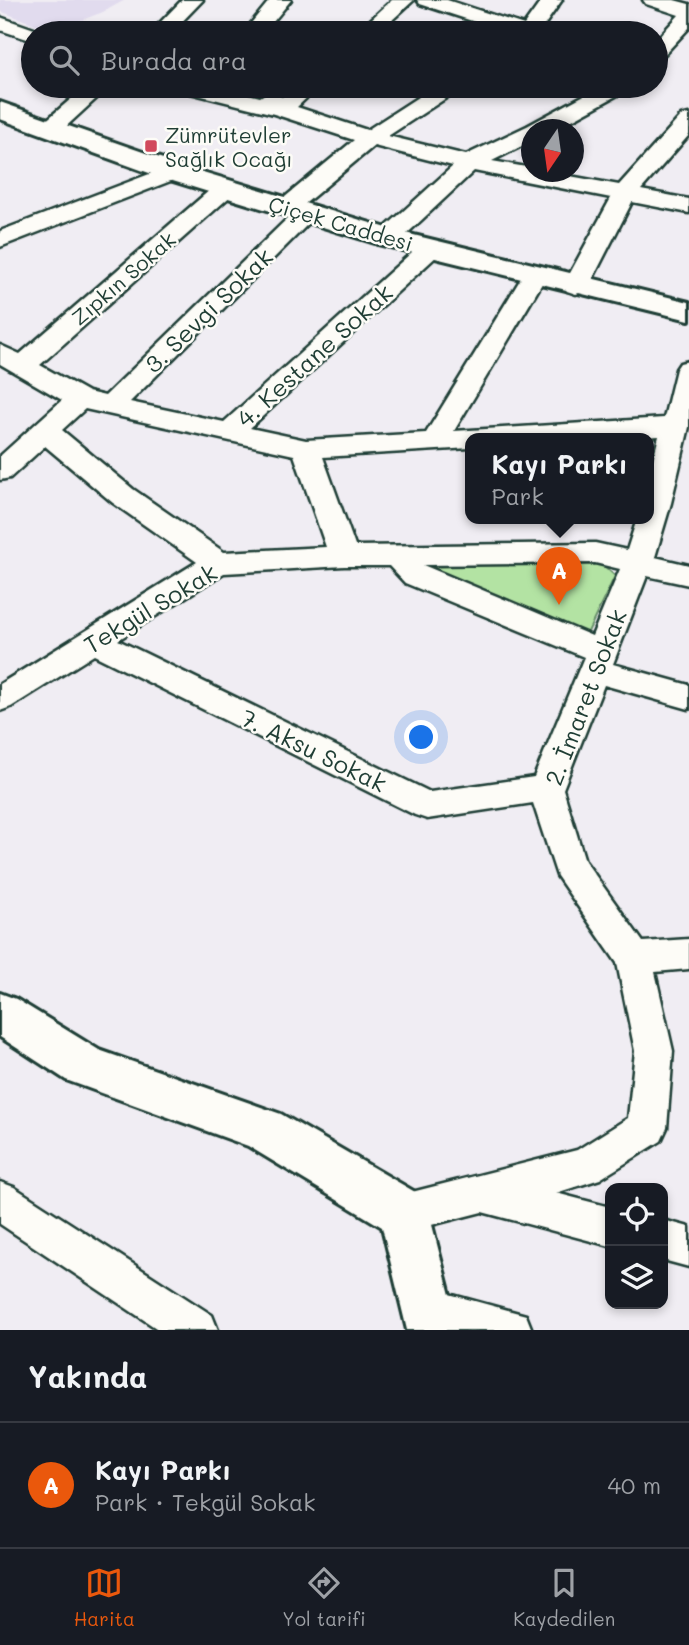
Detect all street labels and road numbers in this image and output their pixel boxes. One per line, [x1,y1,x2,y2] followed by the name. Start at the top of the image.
[266,189,416,257] street label: Çiçek Caddesi
[65,225,181,331] street label: Zıpkın Sokak
[137,241,279,379] street label: 3. Sevgi Sokak
[229,277,399,433] street label: 4. Kestane Sokak
[78,556,222,660] street label: Tekgül Sokak
[537,605,633,789] street label: 2. İmaret Sokak
[236,701,392,799] street label: 7. Aksu Sokak

